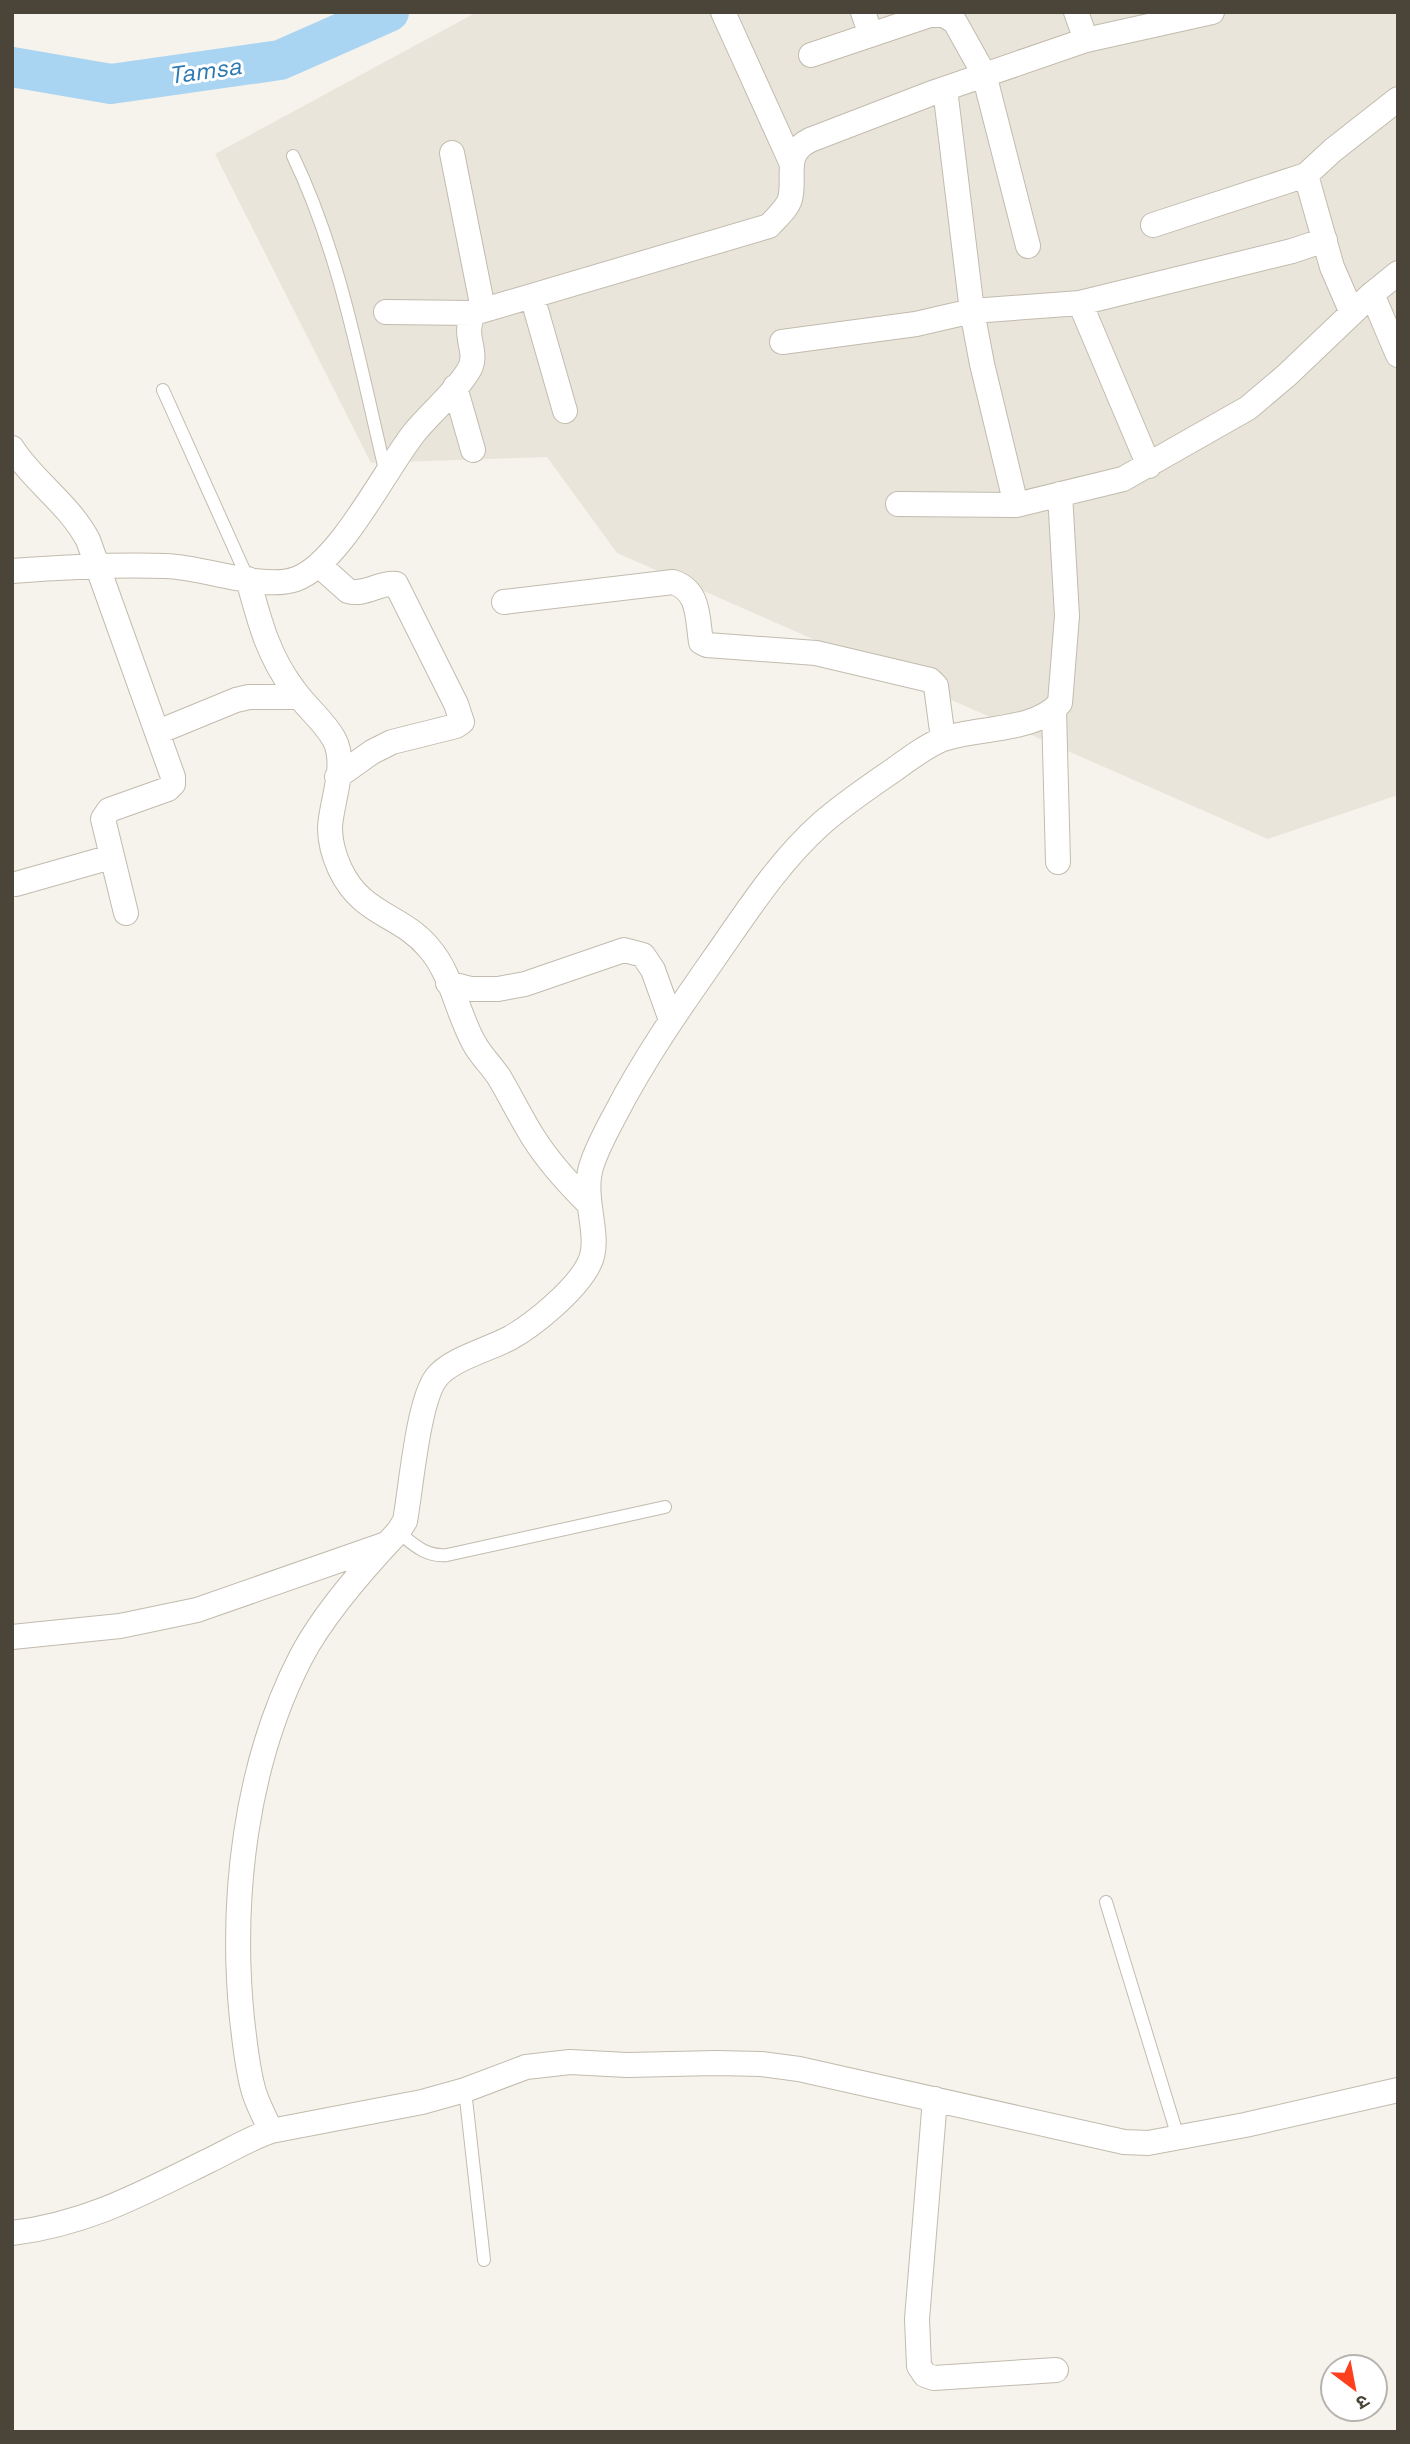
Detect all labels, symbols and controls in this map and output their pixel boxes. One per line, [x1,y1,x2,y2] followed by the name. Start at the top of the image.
[167,50,243,91] water label: Tamsa
[1319,2353,1389,2423] north arrow
[1351,2388,1374,2416] text: उ

